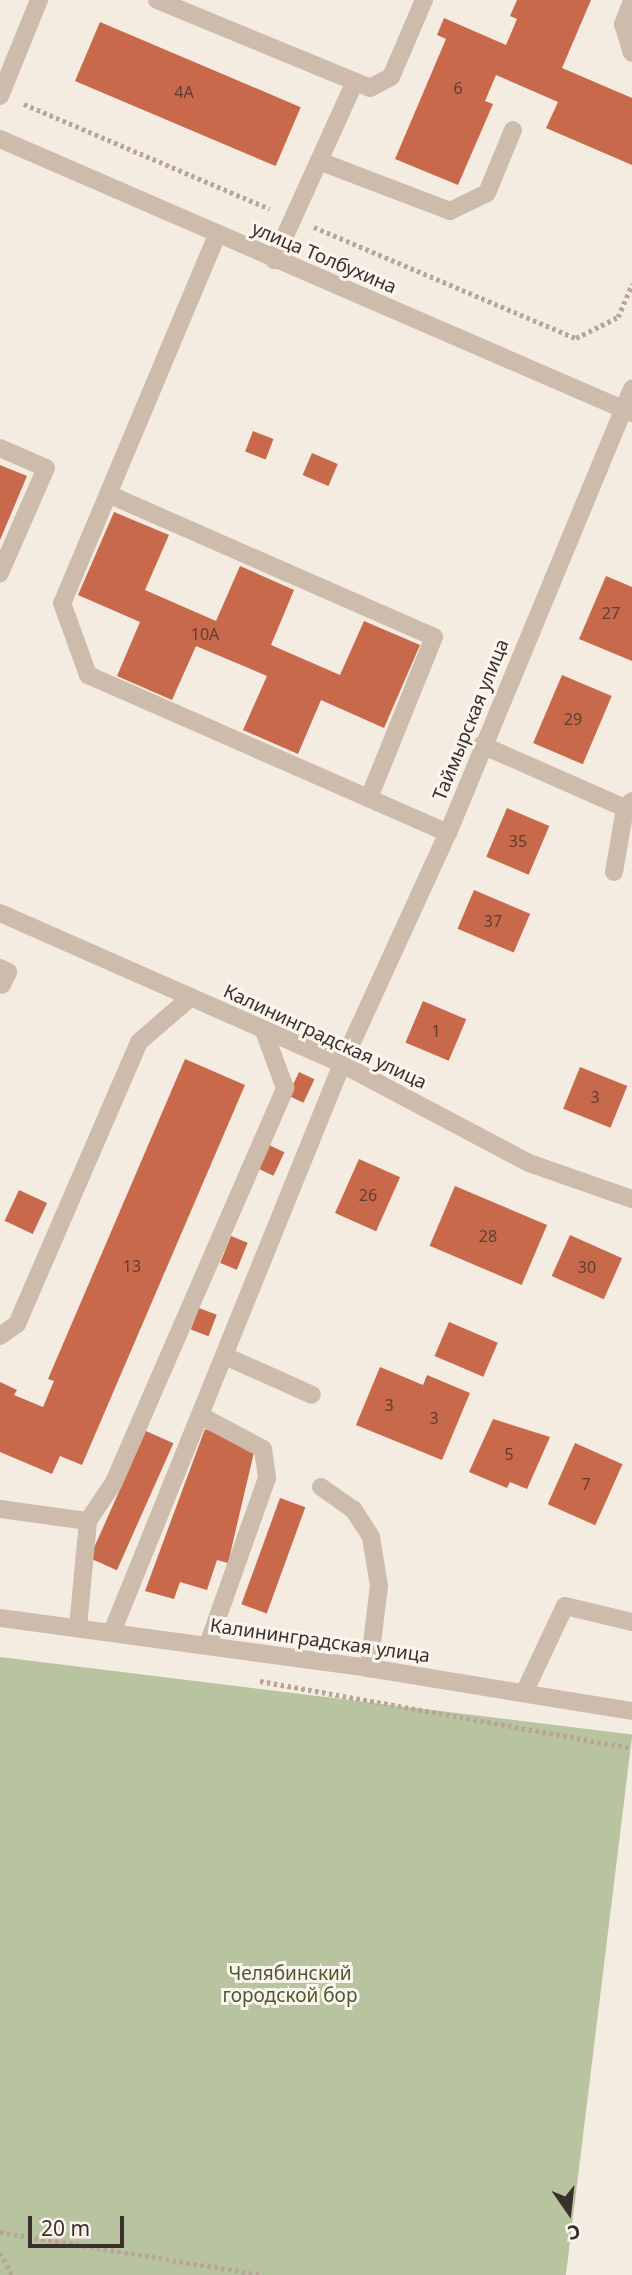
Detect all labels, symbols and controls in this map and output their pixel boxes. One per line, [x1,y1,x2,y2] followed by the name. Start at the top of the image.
[453,78,463,98] house number: 6
[174,82,194,102] house number: 4А
[248,217,400,299] street label: улица Толбухина
[602,603,620,623] house number: 27
[191,624,219,644] house number: 10А
[428,636,514,804] street label: Таймырская улица
[564,709,582,729] house number: 29
[509,831,527,851] house number: 35
[484,911,502,931] house number: 37
[220,980,430,1094] street label: Калининградская улица
[431,1021,441,1041] house number: 1
[590,1087,600,1107] house number: 3
[359,1185,377,1205] house number: 26
[479,1226,497,1246] house number: 28
[123,1256,141,1276] house number: 13
[578,1257,596,1277] house number: 30
[384,1395,394,1415] house number: 3
[429,1408,439,1428] house number: 3
[504,1444,514,1464] house number: 5
[581,1474,591,1494] house number: 7
[209,1614,431,1668] street label: Калининградская улица
[223,1963,357,2007] park label: Челябинский городской бор
[534,2177,604,2247] north arrow
[32,2202,128,2246] scale bar
[41,2214,90,2242] text: 20 m
[565,2218,583,2246] text: С

